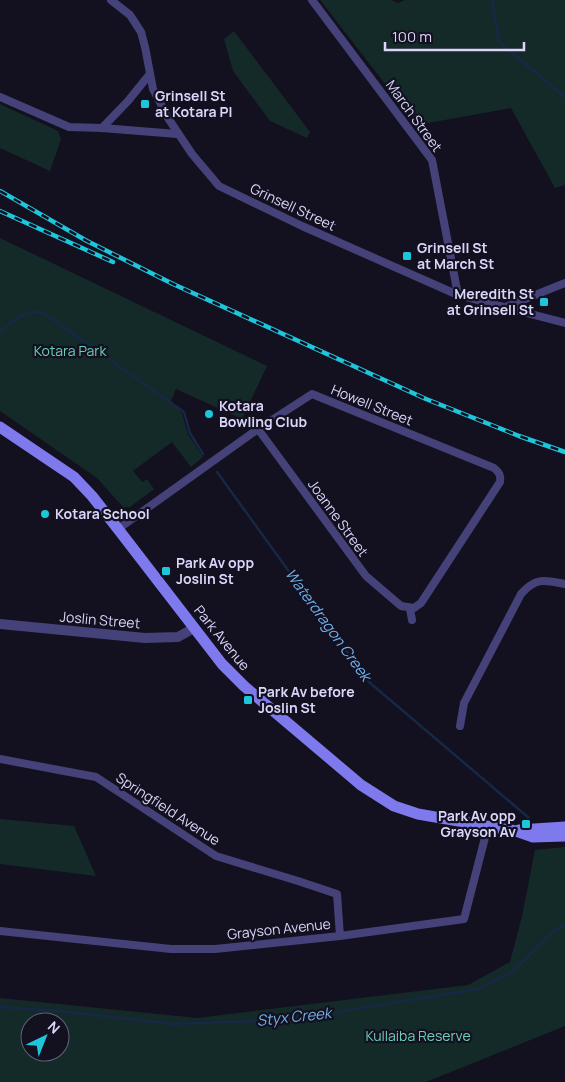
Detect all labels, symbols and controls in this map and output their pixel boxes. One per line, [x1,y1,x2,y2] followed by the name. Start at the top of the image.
[385,20,524,52] scale bar
[392,26,432,47] text: 100 m
[382,76,447,156] street label: March Street
[155,86,232,121] place label: Grinsell St at Kotara Pl
[139,98,151,110] marker: Grinsell St at Kotara Pl
[247,178,339,235] street label: Grinsell Street
[417,238,494,273] place label: Grinsell St at March St
[401,250,413,262] marker: Grinsell St at March St
[447,284,534,319] place label: Meredith St at Grinsell St
[538,296,550,308] marker: Meredith St at Grinsell St
[34,341,107,360] park label: Kotara Park
[328,379,416,430] street label: Howell Street
[219,396,307,431] place label: Kotara Bowling Club
[203,408,215,420] marker: Kotara Bowling Club
[304,475,373,561] street label: Joanne Street
[55,504,150,523] place label: Kotara School
[39,508,51,520] marker: Kotara School
[176,553,254,588] place label: Park Av opp Joslin St
[280,564,378,687] water label: Waterdragon Creek
[160,565,172,577] marker: Park Av opp Joslin St
[190,601,255,674] street label: Park Avenue
[59,607,142,633] street label: Joslin Street
[258,682,355,717] place label: Park Av before Joslin St
[242,694,254,706] marker: Park Av before Joslin St
[112,768,224,849] street label: Springfield Avenue
[438,806,516,841] place label: Park Av opp Grayson Av
[520,818,532,830] marker: Park Av opp Grayson Av
[226,914,332,943] street label: Grayson Avenue
[256,1002,335,1031] water label: Styx Creek
[20,1012,70,1062] north arrow
[44,1017,64,1038] text: N
[365,1026,471,1045] park label: Kullaiba Reserve

